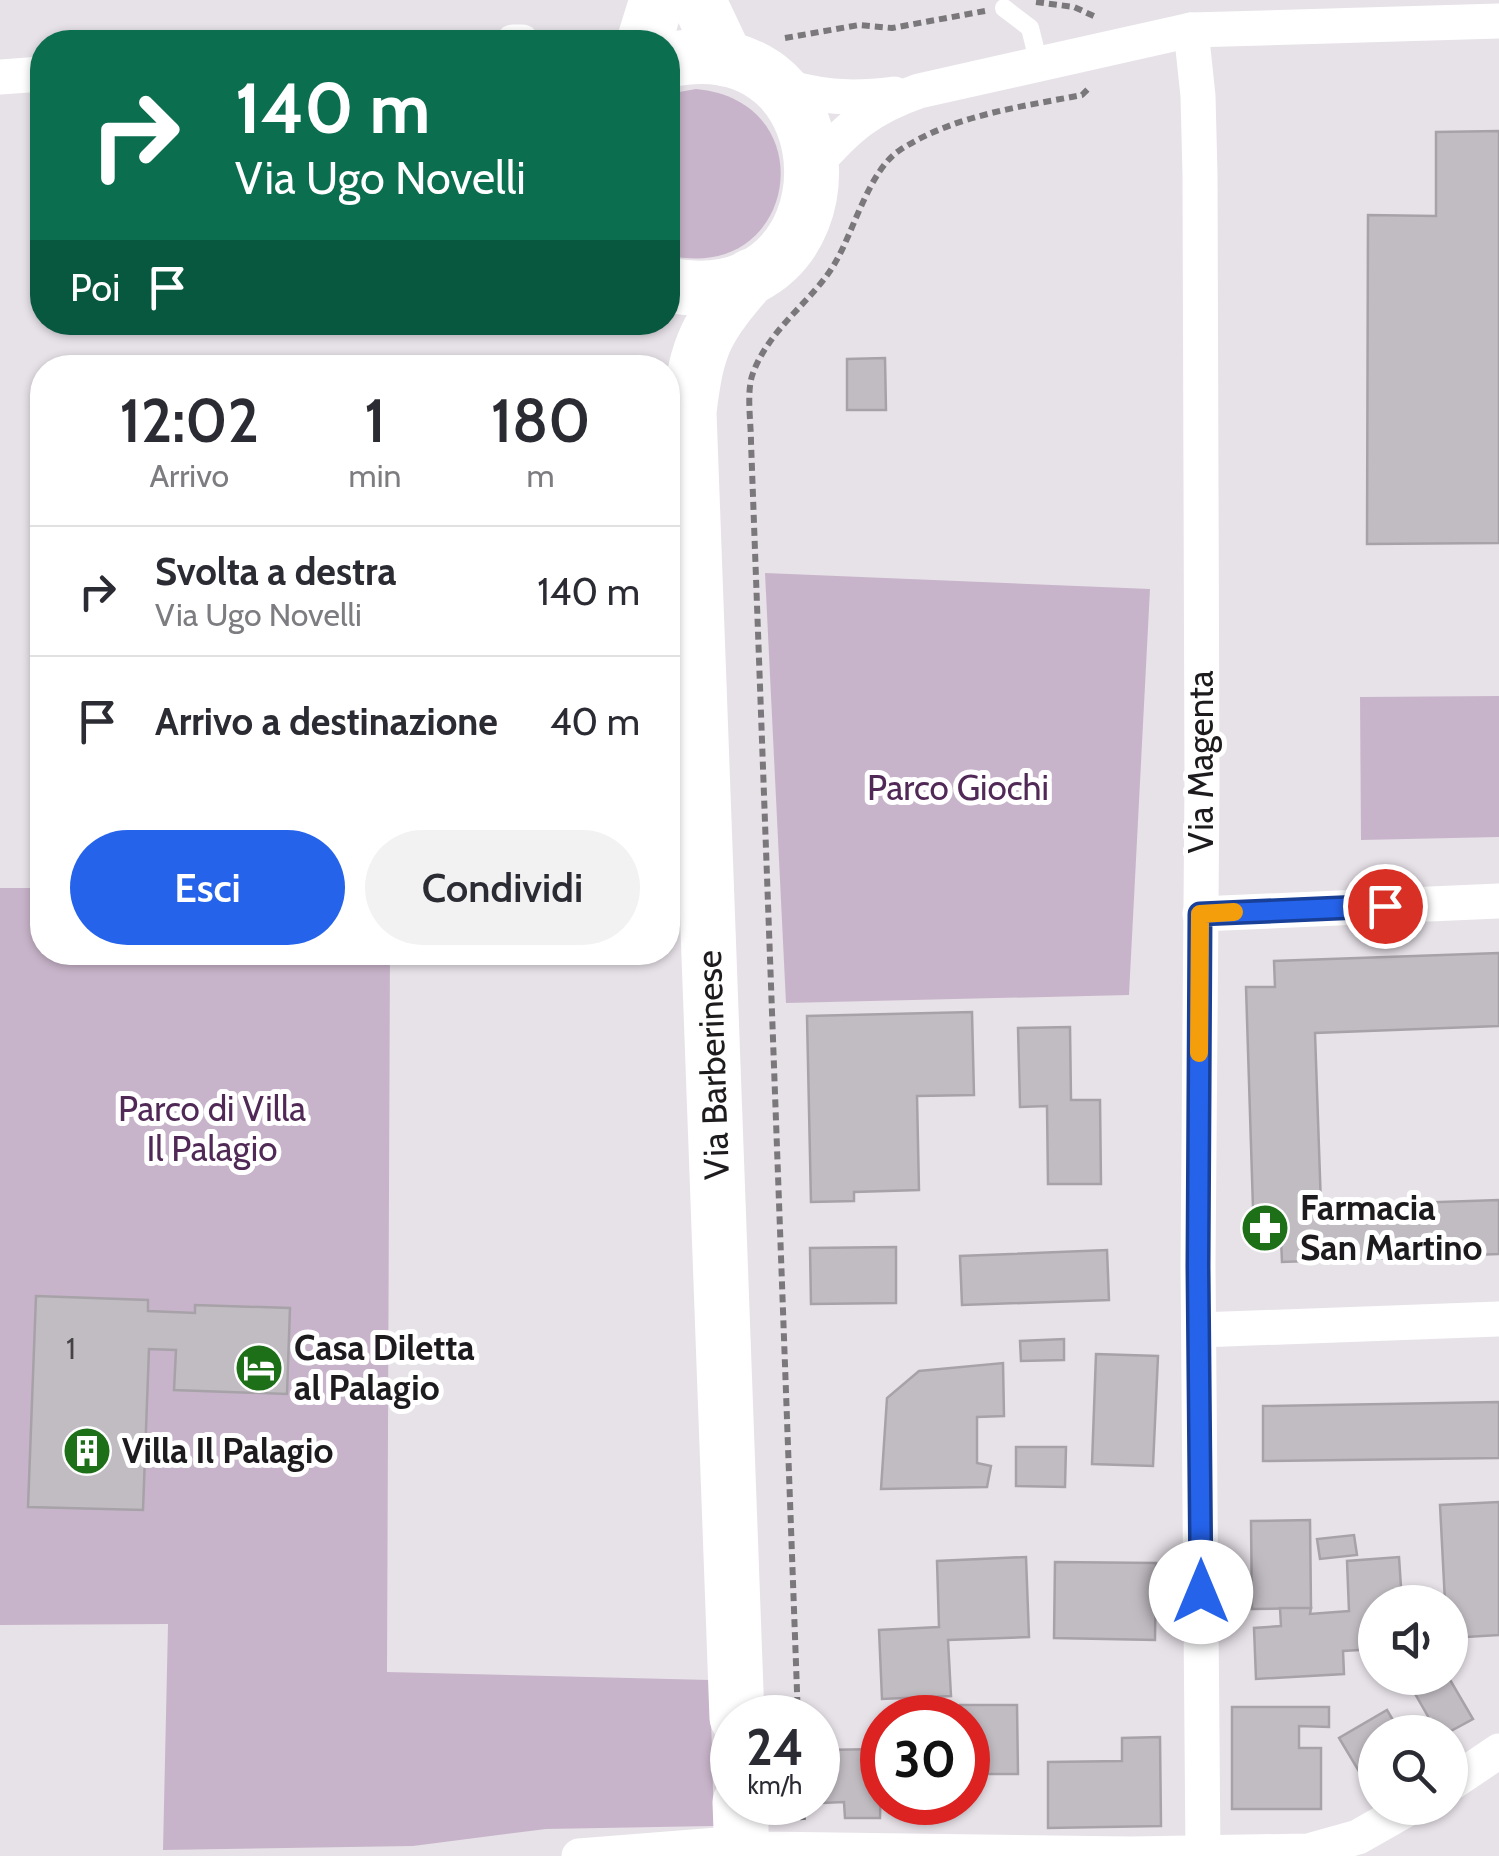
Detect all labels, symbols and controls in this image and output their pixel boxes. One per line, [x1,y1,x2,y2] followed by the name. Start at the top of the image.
[235,65,430,151] text: 140 m
[70,70,200,200] icon: right
[235,151,526,205] text: Via Ugo Novelli
[140,260,195,315] icon: arrive
[70,264,120,311] text: Poi
[119,384,259,457] text: 12:02
[364,384,386,457] text: 1
[491,384,590,457] text: 180
[149,456,229,495] text: Arrivo
[349,456,401,495] text: min
[527,456,555,495] text: m
[155,548,396,595] text: Svolta a destra
[70,564,125,619] icon: right
[537,568,640,615] text: 140 m
[155,595,362,634] text: Via Ugo Novelli
[1179,670,1222,854] street label: Via Magenta
[70,694,125,749] icon: arrive
[155,698,498,745] text: Arrivo a destinazione
[550,698,640,745] text: 40 m
[867,766,1049,809] park label: Parco Giochi
[70,830,345,945] button: Esci
[365,830,640,945] button: Condividi
[1343,864,1428,949] pin
[1358,879,1413,934] icon: arrive
[687,950,738,1180] street label: Via Barberinese
[118,1087,306,1170] park label: Parco di Villa Il Palagio
[1300,1186,1483,1269] place label: Farmacia San Martino
[1239,1202,1291,1254] pharmacy icon: Farmacia San Martino
[294,1326,475,1409] place label: Casa Diletta al Palagio
[66,1330,76,1367] house number: 1
[233,1342,285,1394] hotel icon: Casa Diletta al Palagio
[61,1425,113,1477] building icon: Villa Il Palagio
[122,1429,333,1472] place label: Villa Il Palagio
[1149,1540,1253,1644] position arrow
[1358,1585,1468,1825] map controls
[1358,1585,1468,1695] button: sound
[860,1695,990,1825] speed limit sign: 30
[1358,1715,1468,1825] button: search
[746,1717,804,1778] text: 24
[748,1770,802,1800] text: km/h

